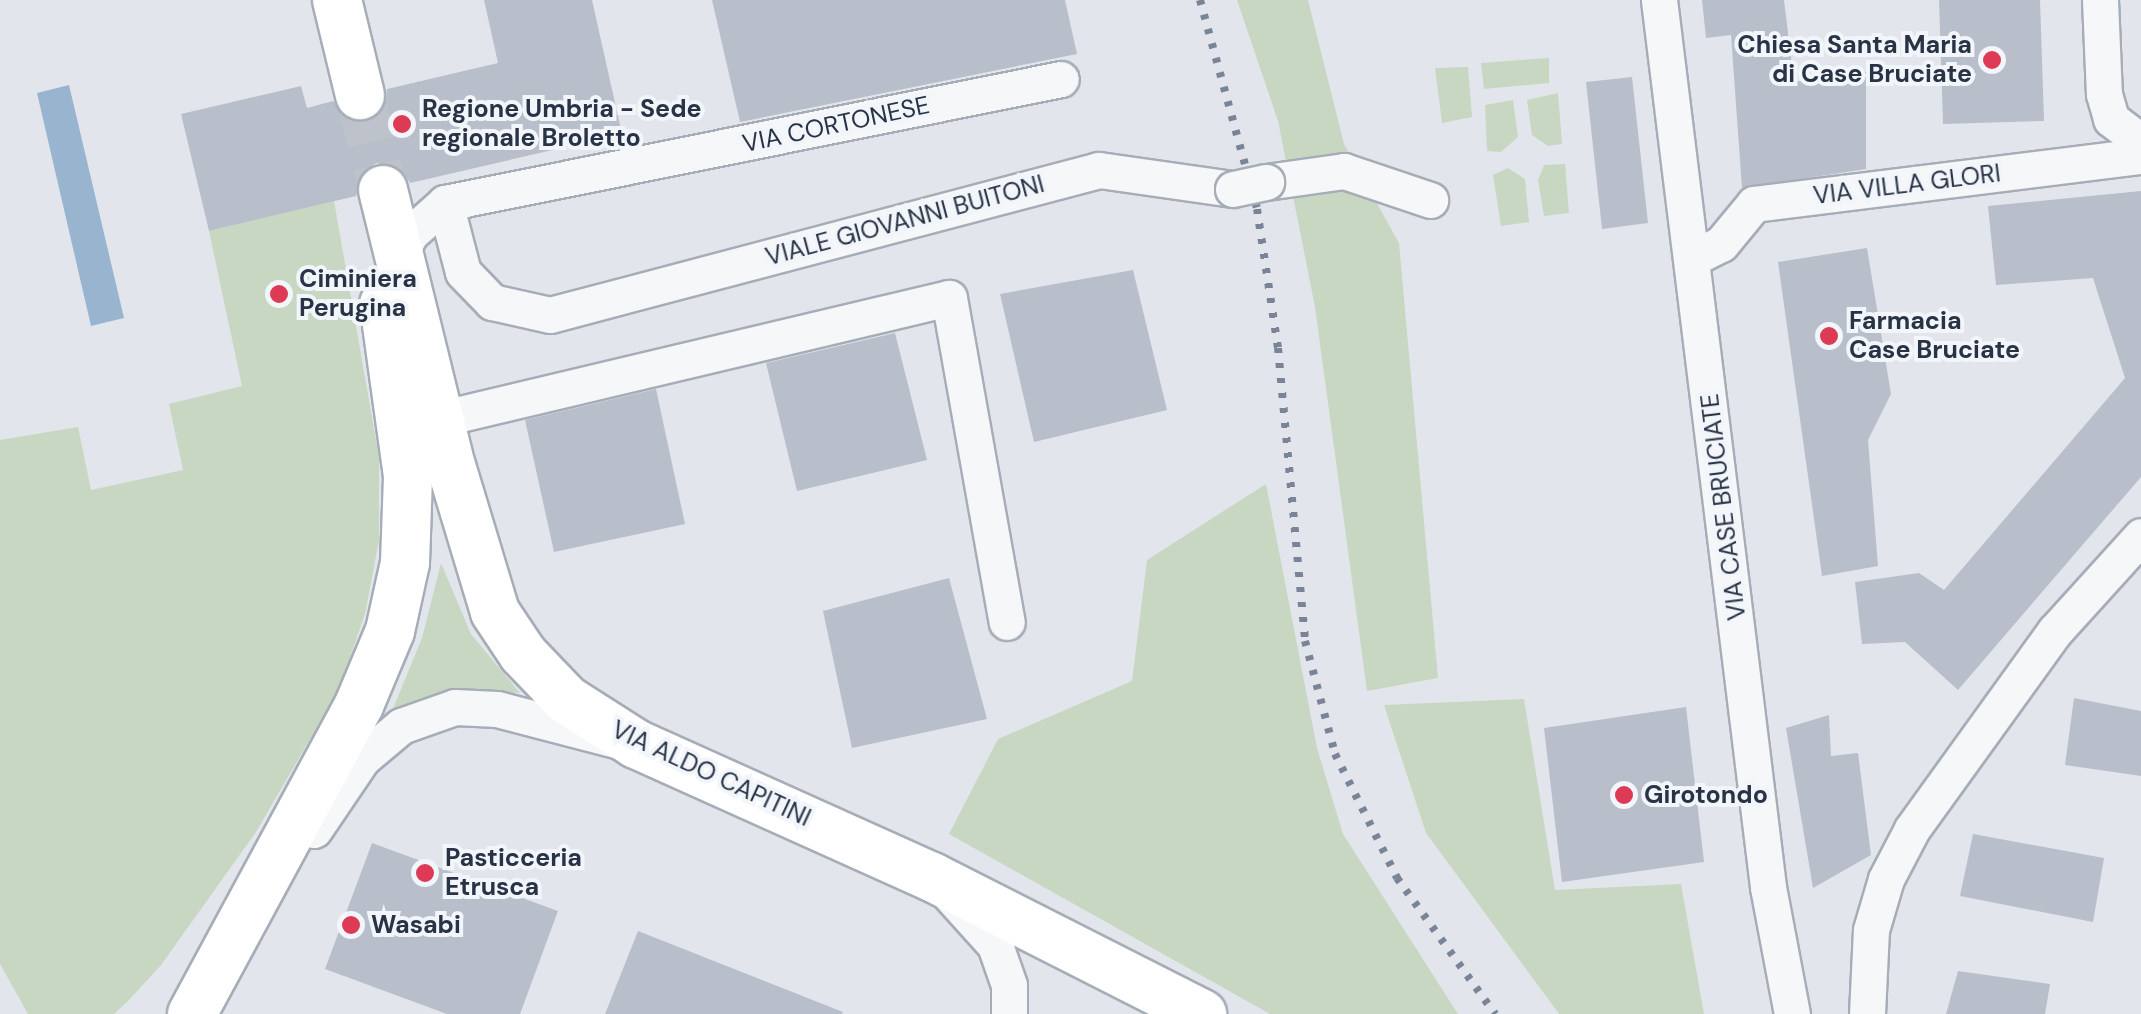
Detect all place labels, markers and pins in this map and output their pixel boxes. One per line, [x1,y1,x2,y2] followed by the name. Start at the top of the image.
[1737,31,1972,90] place label: Chiesa Santa Maria di Case Bruciate
[1981,49,2003,71] marker: Chiesa Santa Maria di Case Bruciate
[422,95,702,154] place label: Regione Umbria - Sede regionale Broletto
[391,113,413,135] marker: Regione Umbria - Sede regionale Broletto
[299,265,417,324] place label: Ciminiera Perugina
[268,283,290,305] marker: Ciminiera Perugina
[1849,307,2020,366] place label: Farmacia Case Bruciate
[1818,325,1840,347] marker: Farmacia Case Bruciate
[1644,780,1768,810] place label: Girotondo
[1613,784,1635,806] marker: Girotondo
[445,844,582,903] place label: Pasticceria Etrusca
[414,862,436,884] marker: Pasticceria Etrusca
[371,910,461,940] place label: Wasabi
[340,914,362,936] marker: Wasabi

